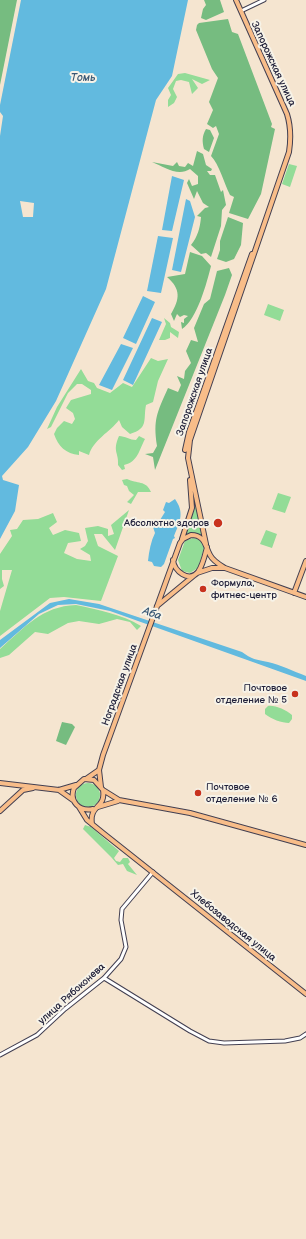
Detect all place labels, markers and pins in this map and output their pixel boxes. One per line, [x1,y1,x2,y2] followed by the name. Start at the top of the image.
[124,517,209,529] place label: Абсолютно здоров
[212,517,224,529] marker: Абсолютно здоров
[211,577,277,600] place label: Формула, фитнес-центр
[198,584,208,594] marker: Формула, фитнес-центр
[216,682,287,706] place label: Почтовое отделение № 5
[290,689,300,699] marker: Почтовое отделение № 5
[206,781,278,804] place label: Почтовое отделение № 6
[193,788,203,798] marker: Почтовое отделение № 6

